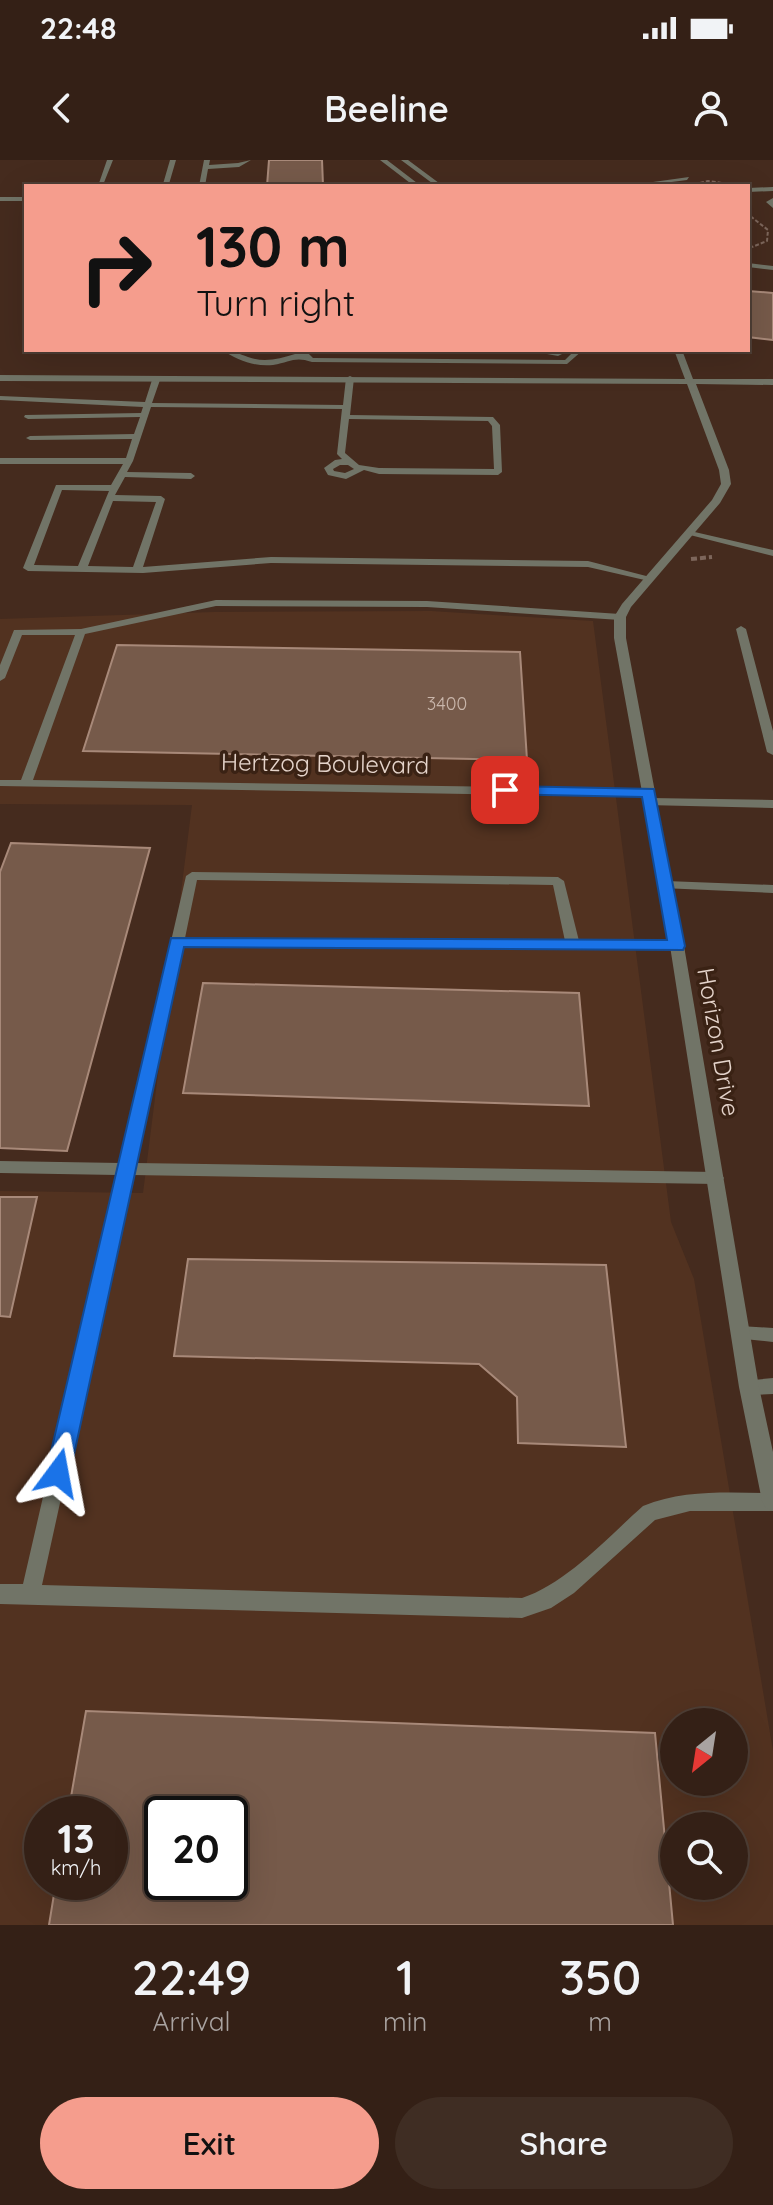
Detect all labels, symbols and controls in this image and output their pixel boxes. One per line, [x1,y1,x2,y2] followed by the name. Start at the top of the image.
[40,9,116,47] text: 22:48
[40,86,84,130] icon: back
[324,86,449,131] text: Beeline
[689,86,733,130] icon: person
[196,211,350,281] text: 130 m
[64,216,168,320] icon: right
[196,280,355,325] text: Turn right
[427,692,467,715] house number: 3400
[221,746,429,780] street label: Hertzog Boulevard
[471,756,539,824] pin
[483,768,527,812] icon: arrive
[691,965,747,1118] street label: Horizon Drive
[16,1431,100,1515] position arrow
[660,1708,748,1796] north arrow
[660,1708,748,1900] map controls
[144,1796,248,1900] speed limit sign: 20
[660,1812,748,1900] button: search
[57,1813,95,1863] text: 13
[51,1855,101,1880] text: km/h
[132,1947,251,2007] text: 22:49
[396,1947,414,2007] text: 1
[559,1947,641,2007] text: 350
[153,2005,230,2038] text: Arrival
[383,2005,427,2038] text: min
[588,2005,612,2038] text: m
[40,2097,379,2189] button: Exit
[395,2097,733,2189] button: Share

